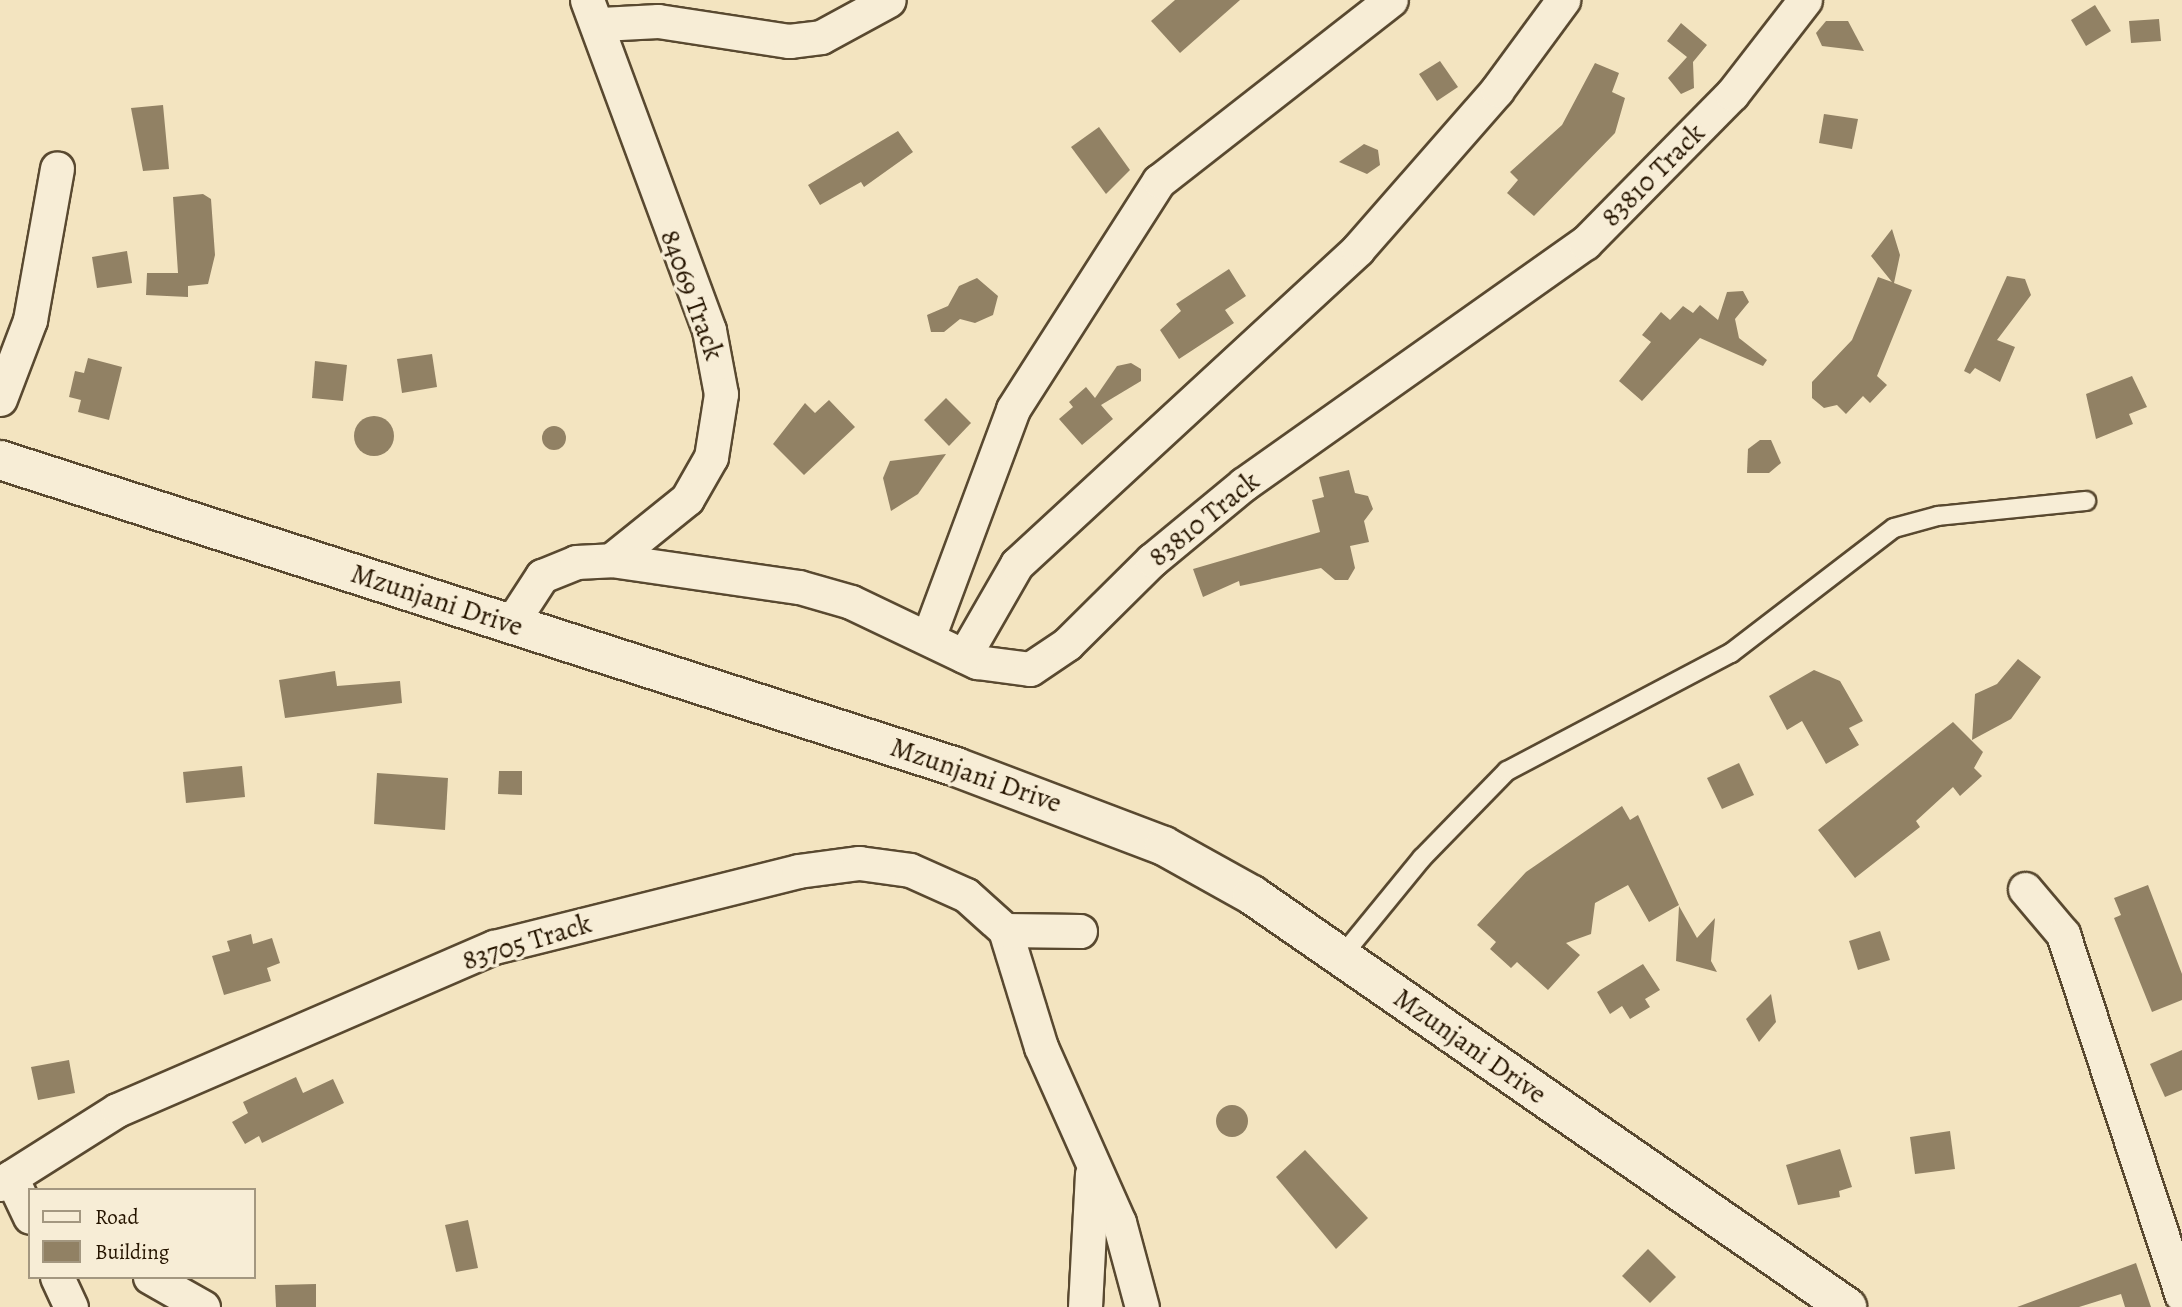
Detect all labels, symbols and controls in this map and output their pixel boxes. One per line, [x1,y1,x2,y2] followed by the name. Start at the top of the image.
[1594,116,1712,234] street label: 83810 Track
[653,225,731,365] street label: 84069 Track
[1142,464,1266,574] street label: 83810 Track
[347,556,527,644] street label: Mzunjani Drive
[886,730,1066,820] street label: Mzunjani Drive
[458,906,596,978] street label: 83705 Track
[1387,981,1553,1111] street label: Mzunjani Drive
[28,1188,256,1279] legend
[95,1203,139,1231] text: Road
[95,1238,169,1266] text: Building

